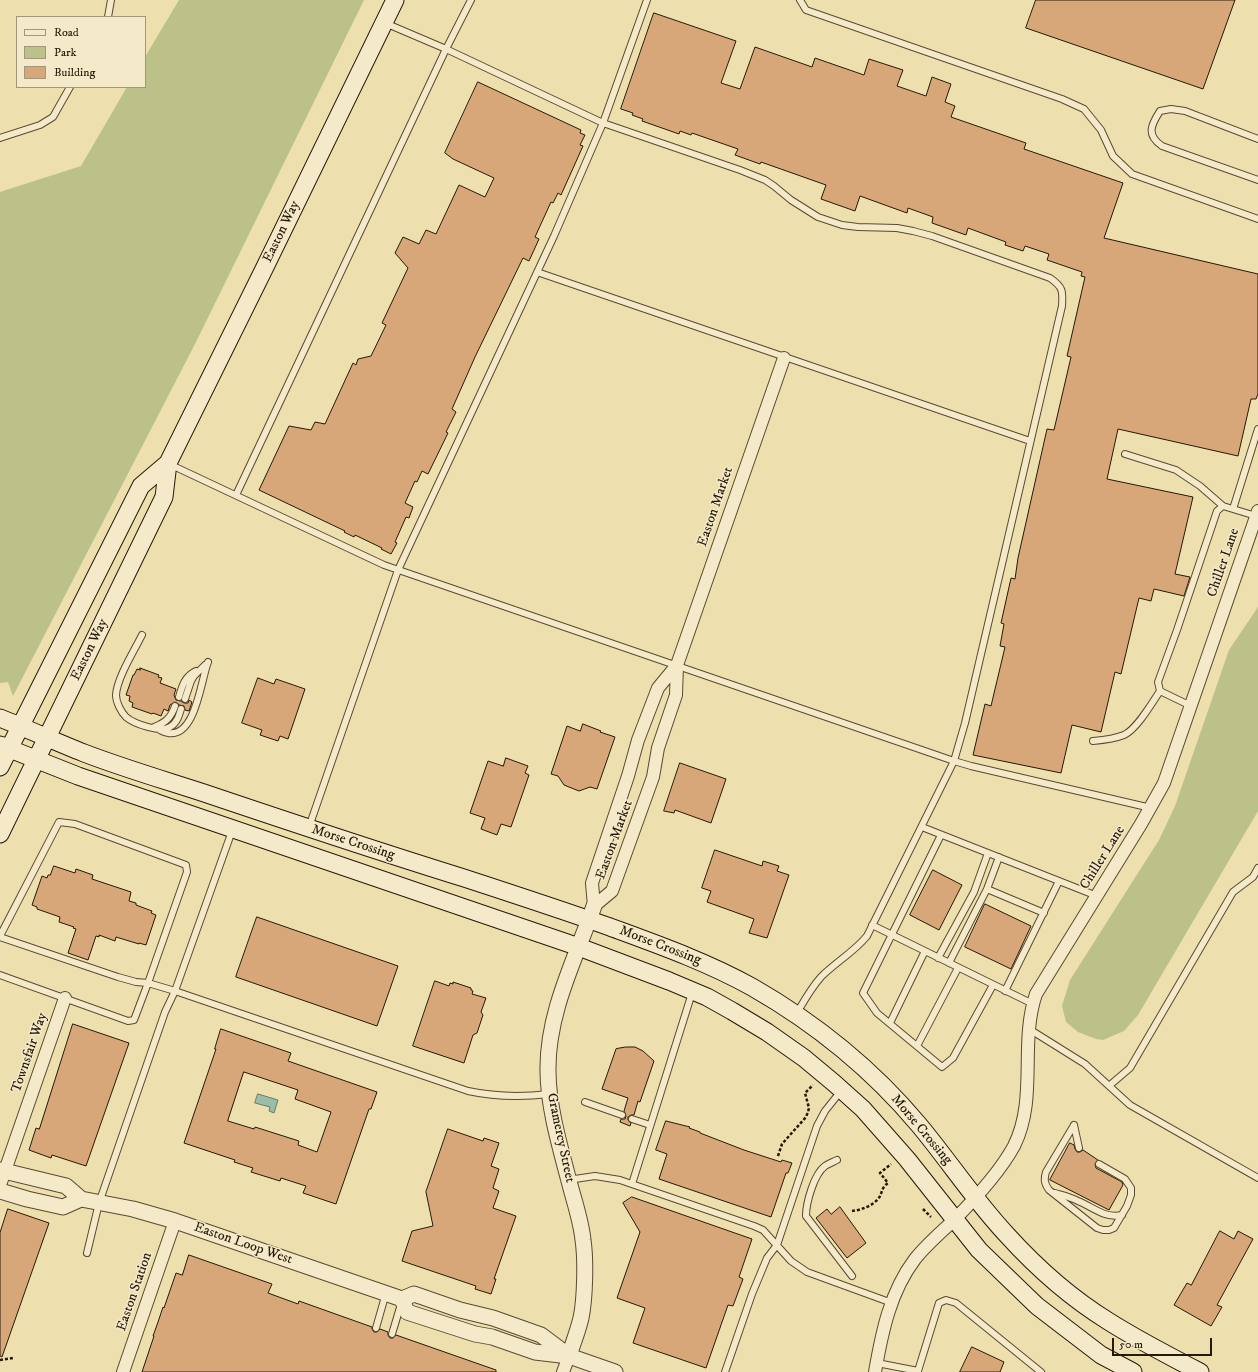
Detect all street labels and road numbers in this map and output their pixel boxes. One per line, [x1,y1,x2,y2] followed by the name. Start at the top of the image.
[260,198,304,266] street label: Easton Way
[695,465,737,549] street label: Easton Market
[1204,526,1244,600] street label: Chiller Lane
[68,616,112,684] street label: Easton Way
[593,798,637,882] street label: Easton Market
[309,822,397,864] street label: Morse Crossing
[1077,823,1129,893] street label: Chiller Lane
[617,923,703,969] street label: Morse Crossing
[8,1011,52,1095] street label: Townsfair Way
[542,1092,578,1184] street label: Gramercy Street
[887,1092,955,1168] street label: Morse Crossing
[192,1219,294,1269] street label: Easton Loop West
[114,1250,156,1334] street label: Easton Station

